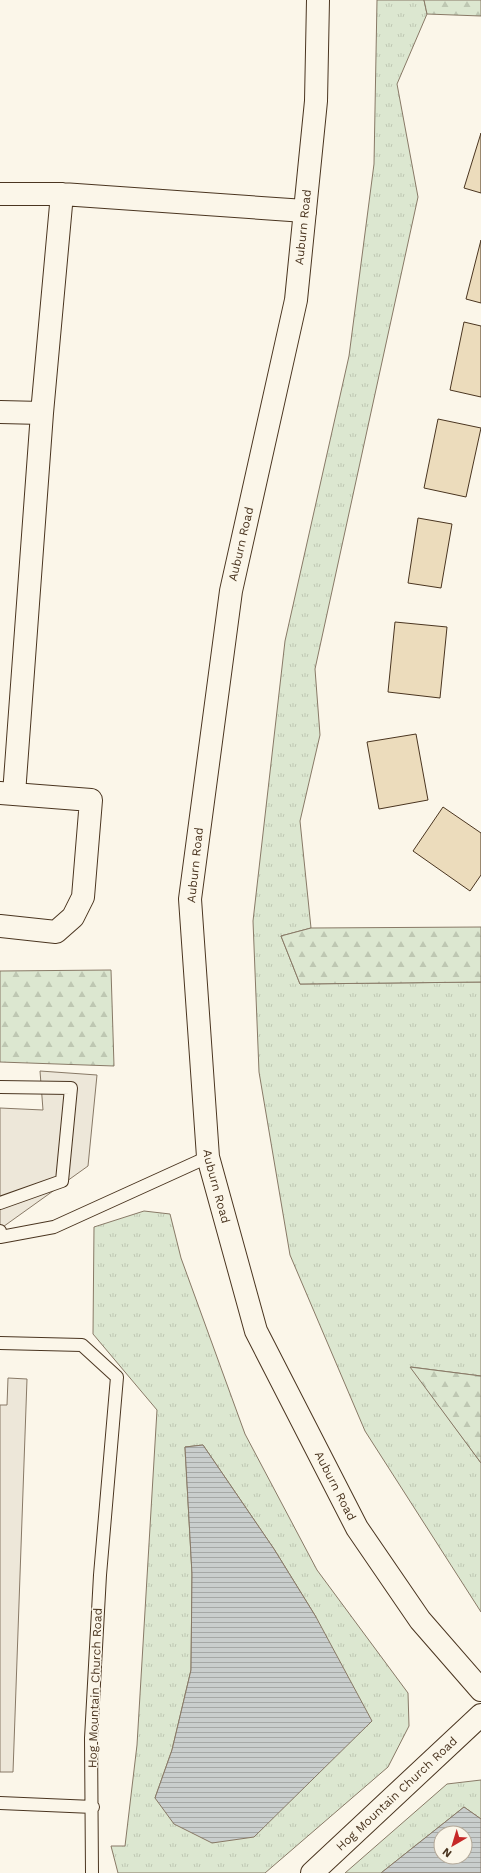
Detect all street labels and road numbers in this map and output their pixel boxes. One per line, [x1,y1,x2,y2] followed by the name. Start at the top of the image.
[292,189,314,265] street label: Auburn Road
[226,505,256,583] street label: Auburn Road
[184,827,206,903] street label: Auburn Road
[200,1149,233,1225] street label: Auburn Road
[312,1449,359,1523] street label: Auburn Road
[85,1608,105,1768] street label: Hog Mountain Church Road
[333,1734,460,1854] street label: Hog Mountain Church Road

